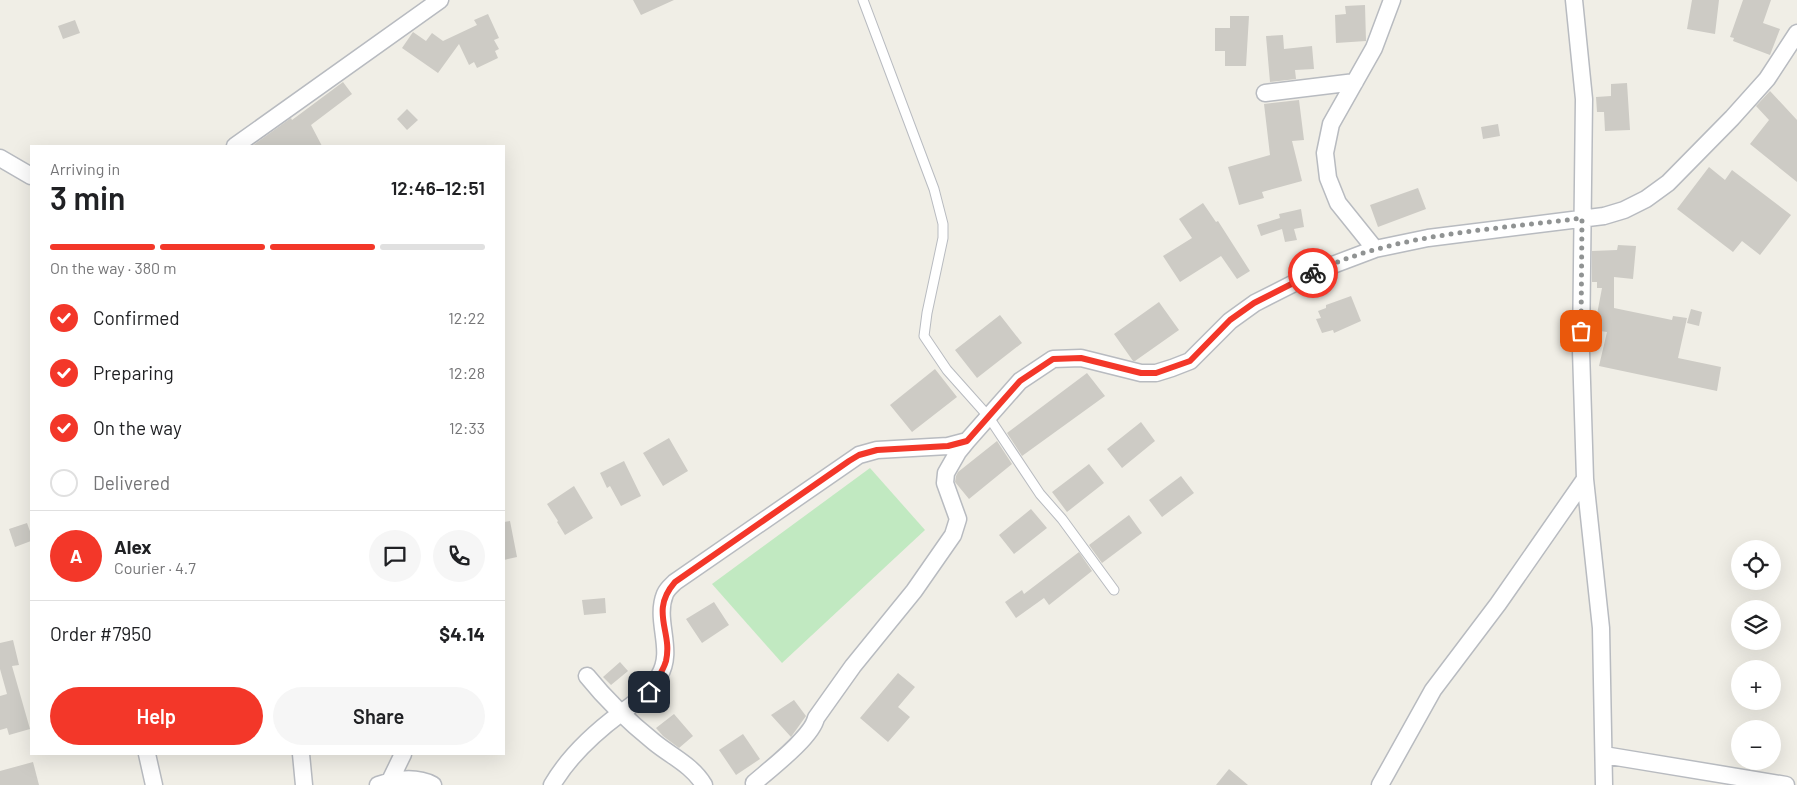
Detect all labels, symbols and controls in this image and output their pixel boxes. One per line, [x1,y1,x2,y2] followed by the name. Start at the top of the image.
[50,159,120,178] text: Arriving in
[391,176,485,199] text: 12:46–12:51
[50,178,126,216] text: 3 min
[1288,248,1338,298] courier
[50,258,176,277] text: On the way · 380 m
[1299,259,1327,287] icon: bike
[50,304,78,332] icon: check
[93,306,180,329] text: Confirmed
[448,308,485,327] text: 12:22
[1560,310,1602,352] pin
[1567,317,1595,345] icon: bag
[50,359,78,387] icon: check
[93,361,174,384] text: Preparing
[448,363,485,382] text: 12:28
[50,414,78,442] icon: check
[93,416,182,439] text: On the way
[449,418,485,437] text: 12:33
[93,471,170,494] text: Delivered
[369,530,421,582] button: chat
[433,530,485,582] button: phone
[114,535,152,558] text: Alex
[1731,540,1781,770] map controls
[1731,540,1781,590] button: locate
[70,544,82,567] text: A
[114,558,196,577] text: Courier · 4.7
[1731,600,1781,650] button: layers
[50,622,152,645] text: Order #7950
[439,622,485,645] text: $4.14
[1731,660,1781,710] button: +
[628,671,670,713] pin
[635,678,663,706] icon: home
[50,687,263,745] button: Help
[273,687,485,745] button: Share
[1731,720,1781,770] button: −

